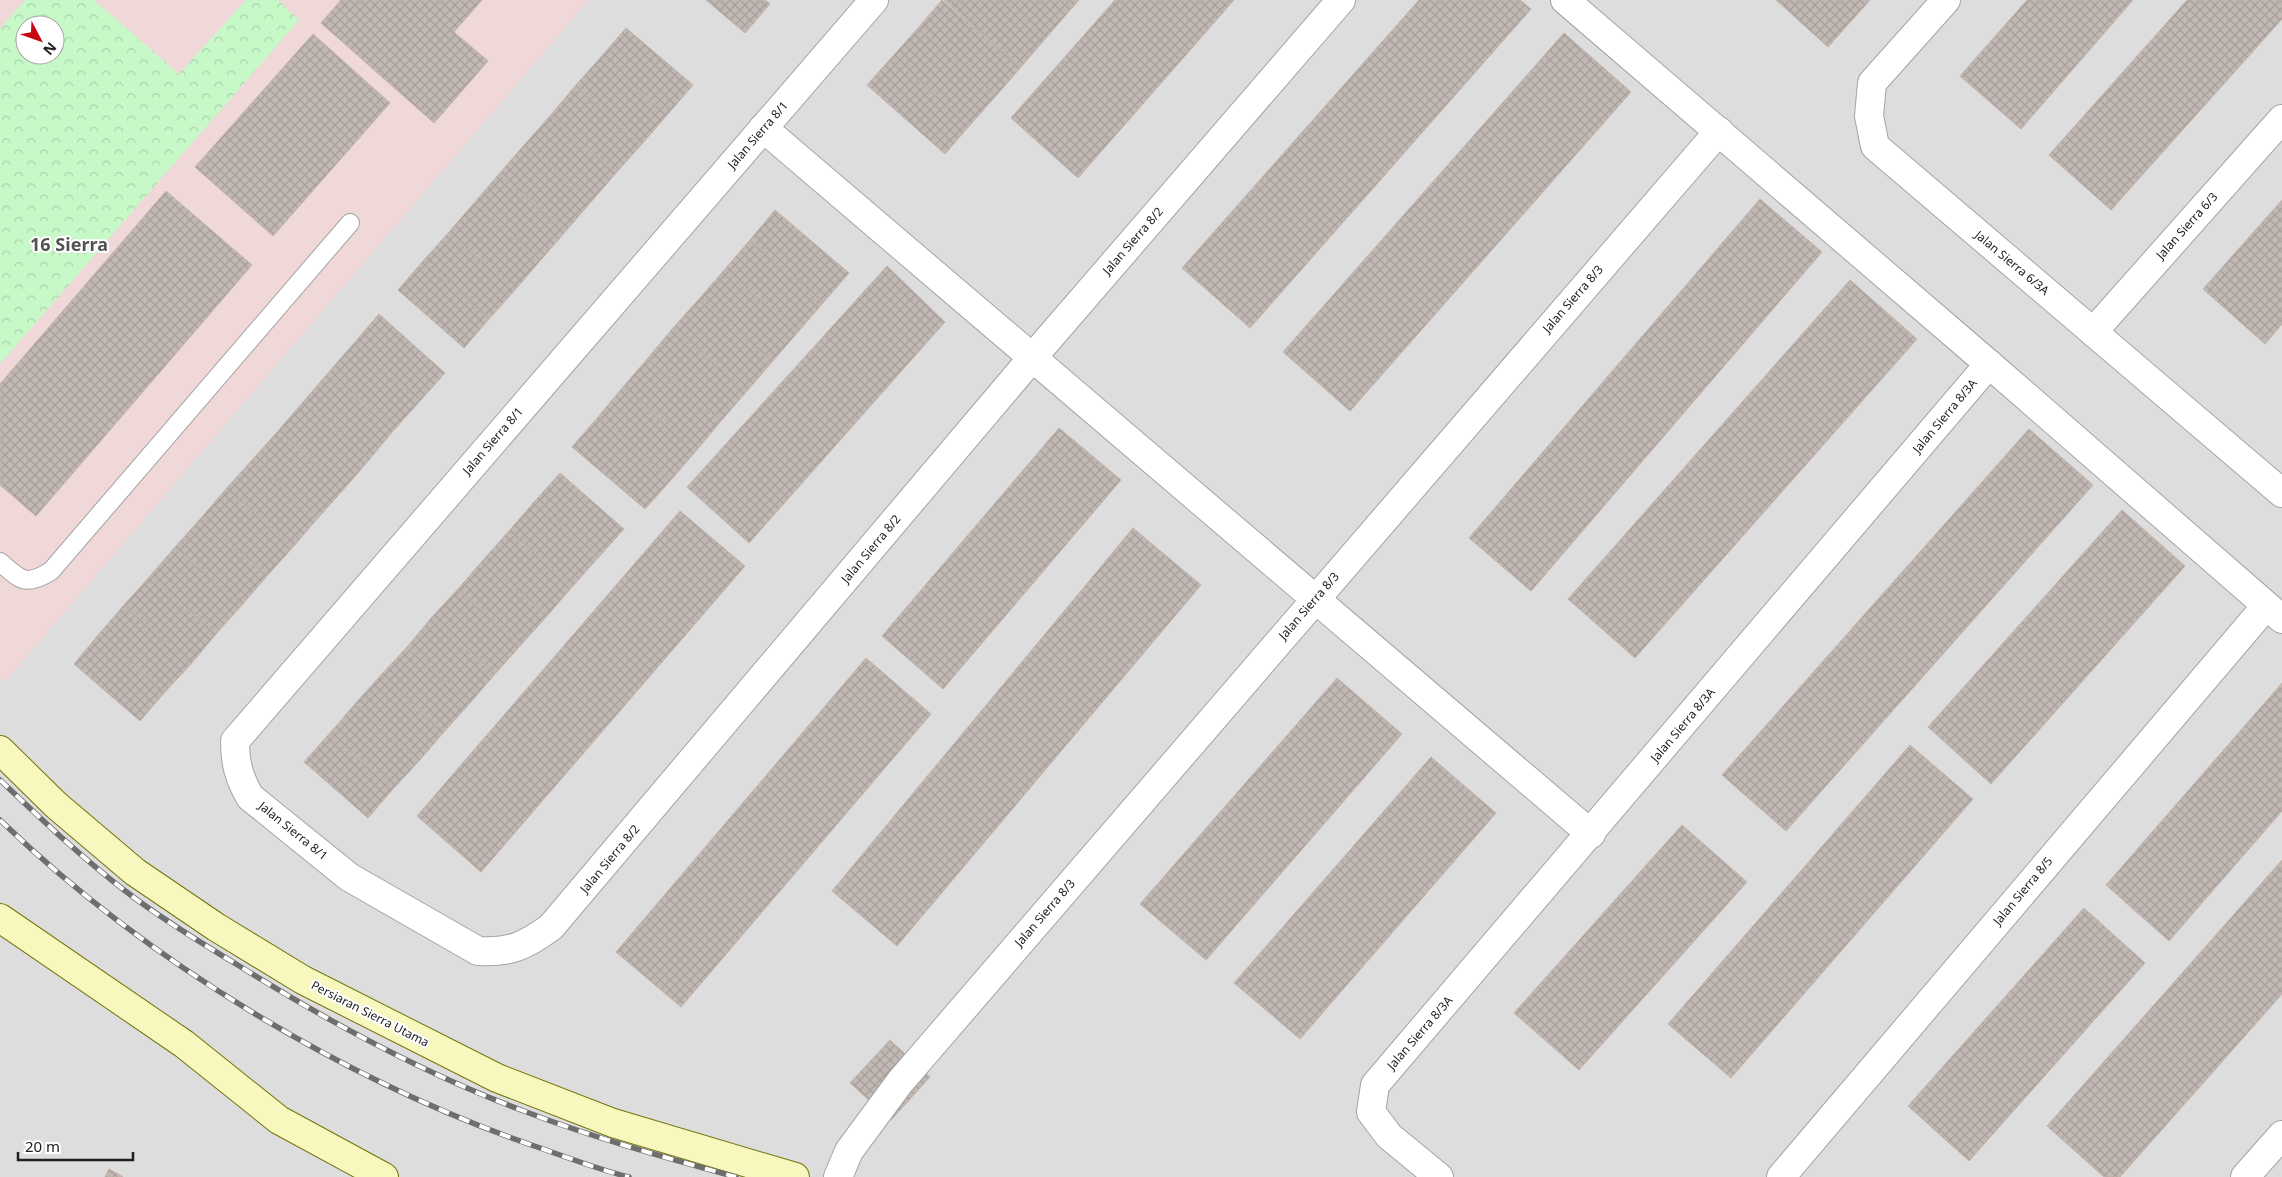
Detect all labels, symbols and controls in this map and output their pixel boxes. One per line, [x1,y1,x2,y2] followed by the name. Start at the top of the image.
[15,15,65,65] north arrow
[39,38,61,59] text: N
[723,97,792,173] street label: Jalan Sierra 8/1
[2151,188,2221,264] street label: Jalan Sierra 6/3
[1098,203,1167,279] street label: Jalan Sierra 8/2
[1971,226,2053,299] street label: Jalan Sierra 6/3A
[30,232,108,256] district label: 16 Sierra
[1538,261,1607,337] street label: Jalan Sierra 8/3
[1908,375,1981,457] street label: Jalan Sierra 8/3A
[458,403,527,479] street label: Jalan Sierra 8/1
[836,511,904,587] street label: Jalan Sierra 8/2
[1274,568,1343,644] street label: Jalan Sierra 8/3
[1646,684,1719,766] street label: Jalan Sierra 8/3A
[254,797,332,864] street label: Jalan Sierra 8/1
[575,821,643,897] street label: Jalan Sierra 8/2
[1988,853,2056,929] street label: Jalan Sierra 8/5
[1010,875,1079,951] street label: Jalan Sierra 8/3
[308,976,432,1051] street label: Persiaran Sierra Utama
[1382,992,1456,1074] street label: Jalan Sierra 8/3A
[18,1130,132,1162] scale bar
[25,1136,60,1156] text: 20 m

